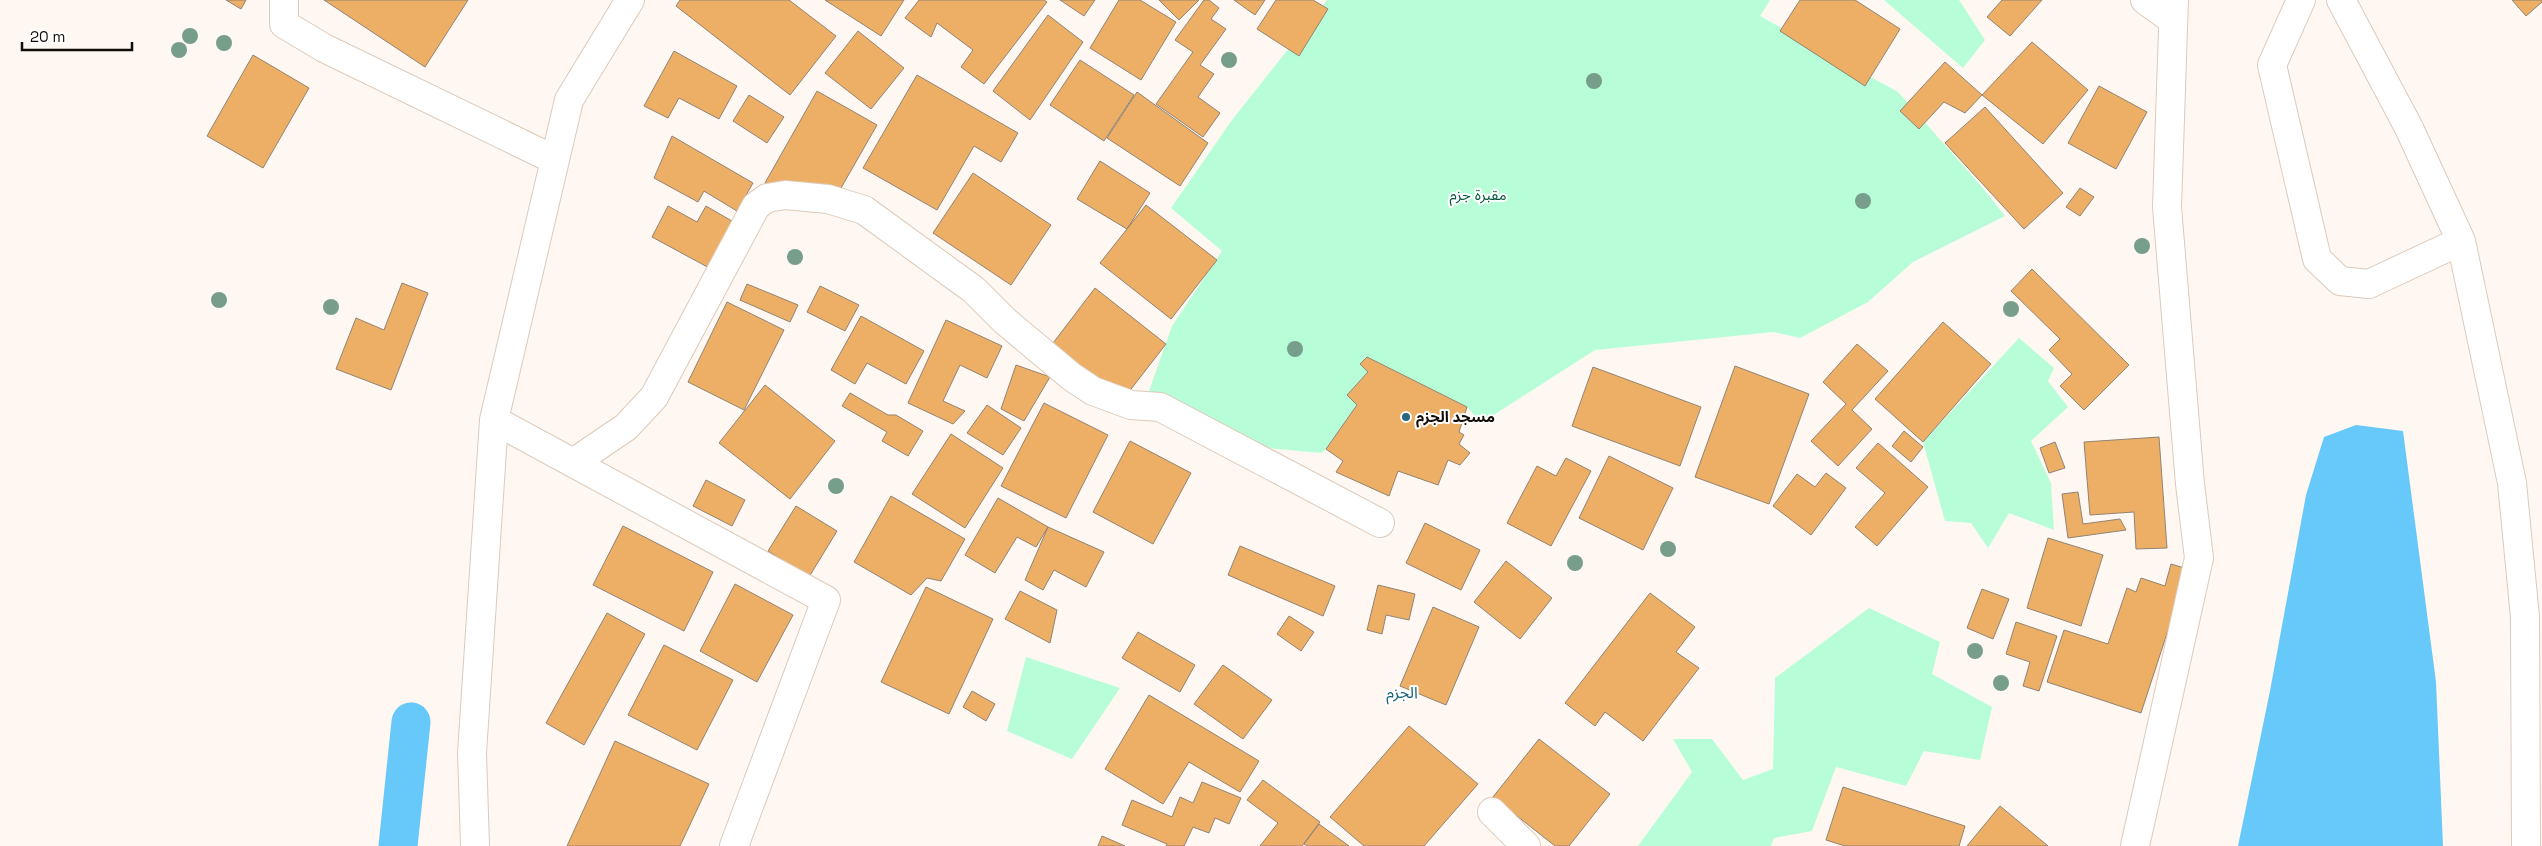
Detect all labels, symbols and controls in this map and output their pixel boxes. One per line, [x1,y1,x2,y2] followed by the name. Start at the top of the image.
[22,20,132,52] scale bar
[30,27,65,46] text: 20 m
[1449,185,1507,206] park label: مقبرة جزم
[1416,407,1495,428] place label: مسجد الجزم
[1400,411,1412,423] marker: مسجد الجزم
[1386,682,1418,705] district label: الجزم

